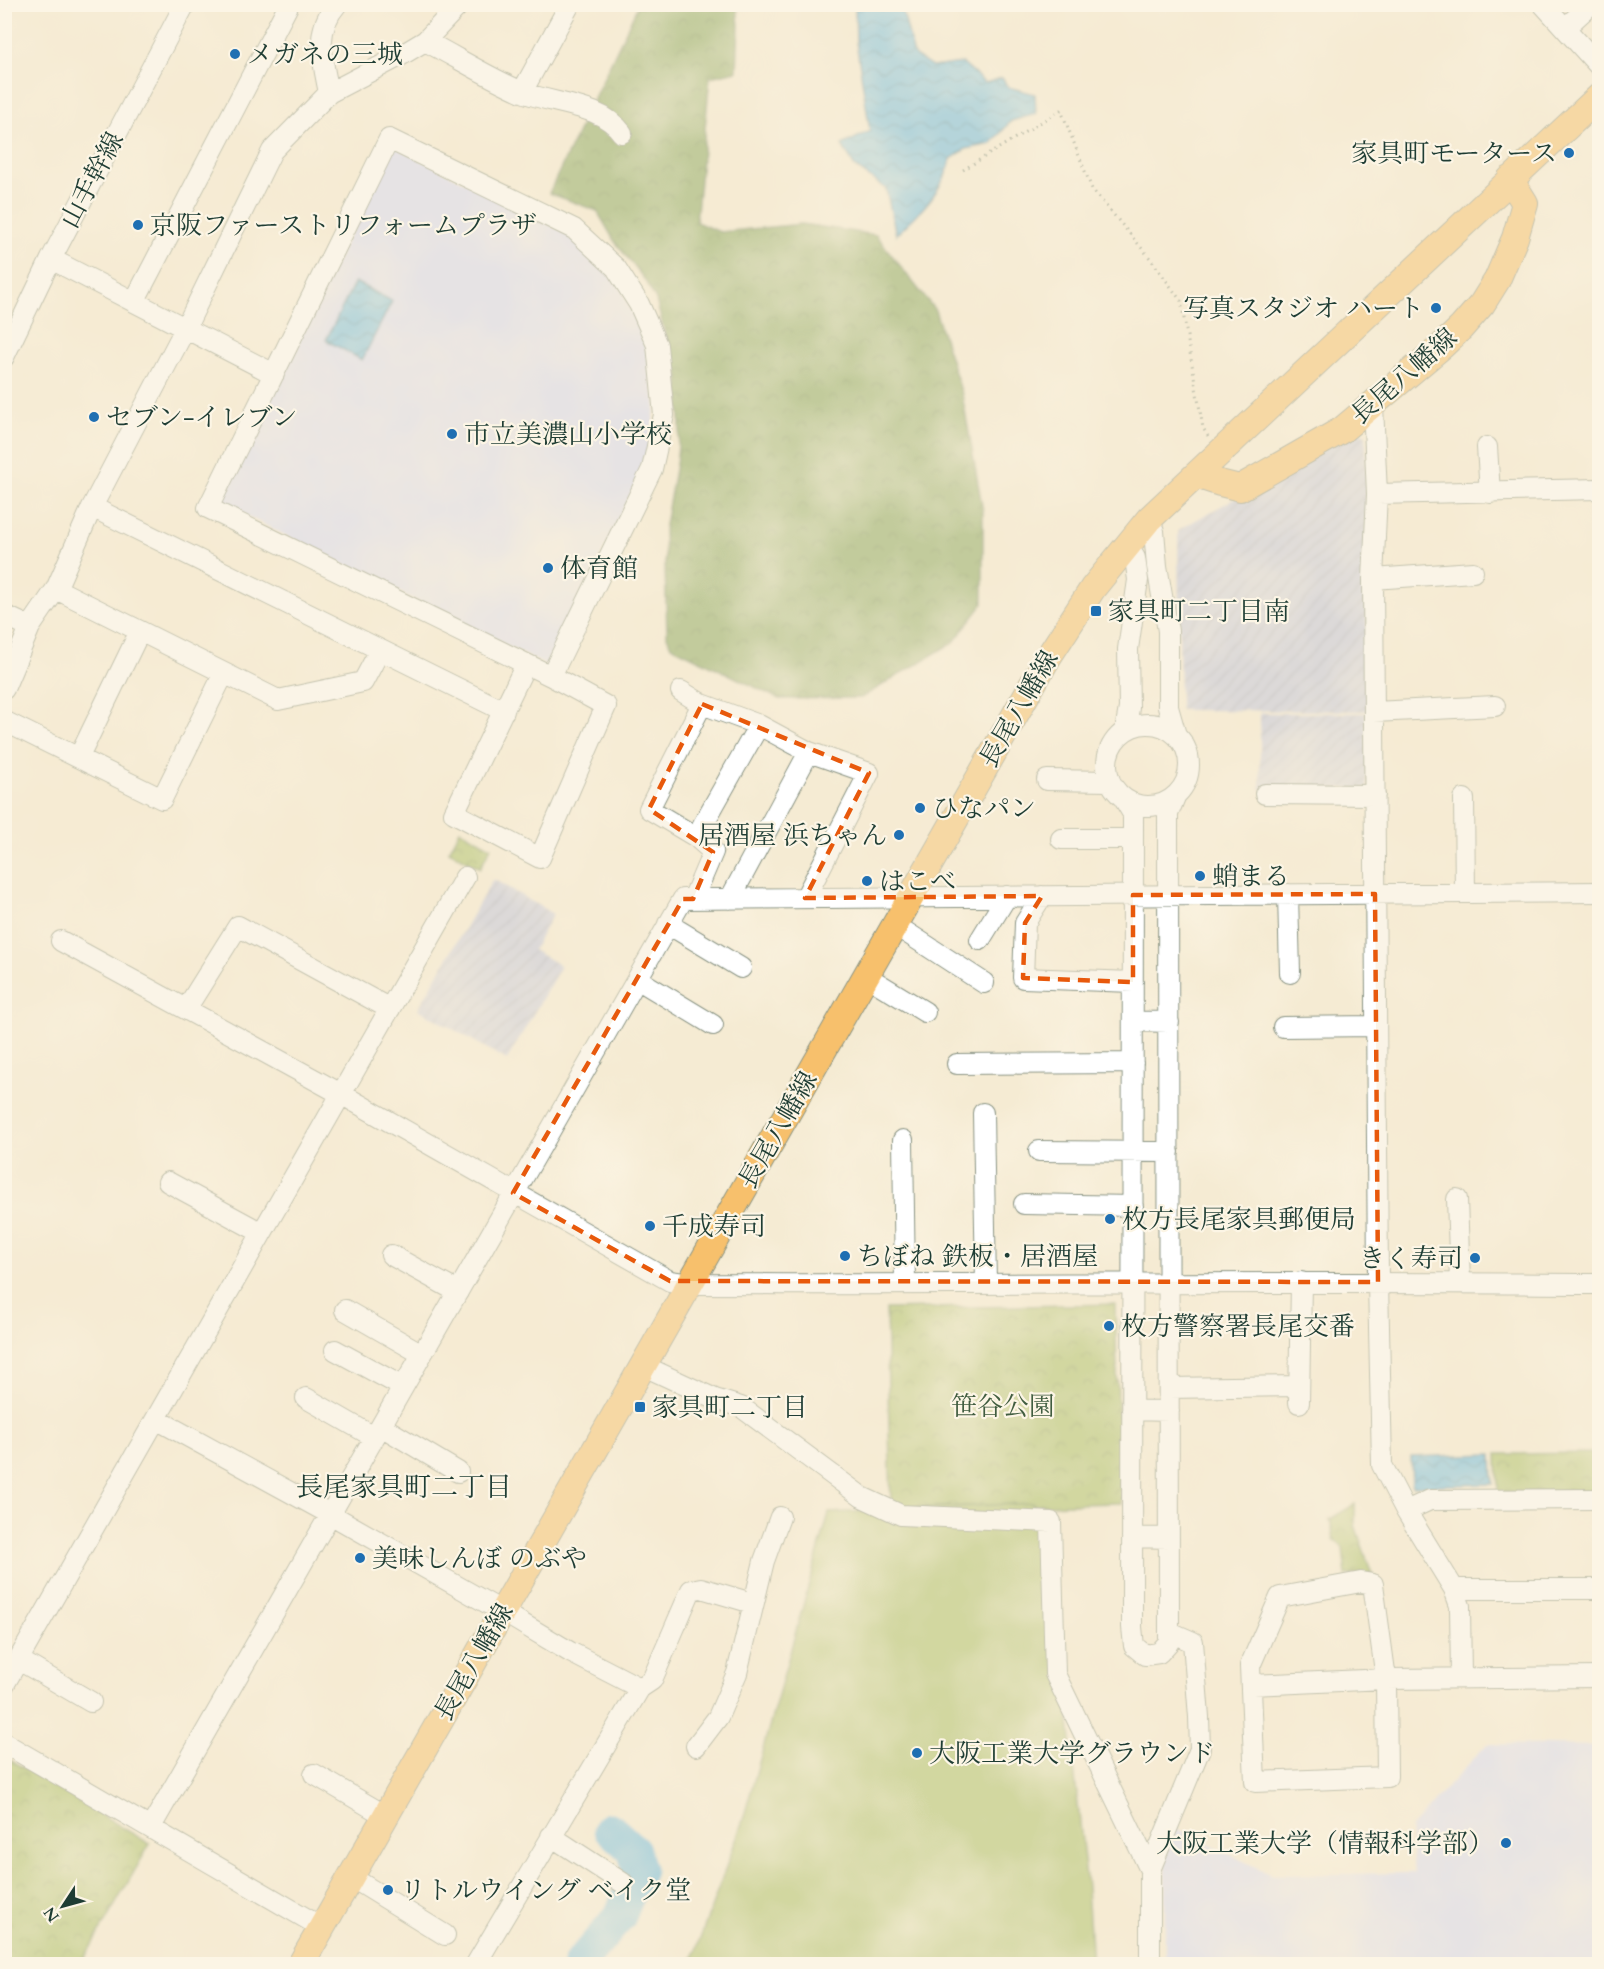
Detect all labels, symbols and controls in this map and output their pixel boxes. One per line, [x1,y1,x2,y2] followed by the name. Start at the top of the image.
[247,37,403,72] place label: メガネの三城
[228,47,242,61] marker: メガネの三城
[52,126,132,234] street label: 山手幹線
[1351,136,1557,171] place label: 家具町モータース
[1562,146,1576,160] marker: 家具町モータース
[150,208,537,243] place label: 京阪ファーストリフォームプラザ
[131,218,145,232] marker: 京阪ファーストリフォームプラザ
[1183,291,1424,326] place label: 写真スタジオ ハート
[1429,301,1443,315] marker: 写真スタジオ ハート
[1343,320,1465,432] street label: 長尾八幡線
[106,400,298,435] place label: セブン-イレブン
[87,410,101,424] marker: セブン-イレブン
[464,417,672,452] place label: 市立美濃山小学校
[445,427,459,441] marker: 市立美濃山小学校
[560,551,638,586] place label: 体育館
[541,561,555,575] marker: 体育館
[1108,594,1290,629] place label: 家具町二丁目南
[1089,604,1103,618] marker: 家具町二丁目南
[971,644,1067,774] street label: 長尾八幡線
[932,791,1036,826] place label: ひなパン
[913,801,927,815] marker: ひなパン
[698,818,887,853] place label: 居酒屋 浜ちゃん
[892,828,906,842] marker: 居酒屋 浜ちゃん
[1212,859,1290,894] place label: 蛸まる
[879,864,956,899] place label: はこべ
[1193,869,1207,883] marker: 蛸まる
[860,874,874,888] marker: はこべ
[730,1065,826,1195] street label: 長尾八幡線
[1122,1202,1356,1237] place label: 枚方長尾家具郵便局
[662,1209,766,1244] place label: 千成寿司
[1103,1212,1117,1226] marker: 枚方長尾家具郵便局
[643,1219,657,1233] marker: 千成寿司
[857,1239,1098,1274] place label: ちぼね 鉄板・居酒屋
[1359,1241,1463,1276] place label: きく寿司
[838,1249,852,1263] marker: ちぼね 鉄板・居酒屋
[1468,1251,1482,1265] marker: きく寿司
[1121,1309,1355,1344] place label: 枚方警察署長尾交番
[1102,1319,1116,1333] marker: 枚方警察署長尾交番
[951,1389,1055,1424] park label: 笹谷公園
[652,1390,808,1425] place label: 家具町二丁目
[633,1400,647,1414] marker: 家具町二丁目
[296,1469,512,1506] district label: 長尾家具町二丁目
[372,1541,587,1576] place label: 美味しんぼ のぶや
[353,1551,367,1565] marker: 美味しんぼ のぶや
[426,1597,522,1727] street label: 長尾八幡線
[929,1736,1215,1771] place label: 大阪工業大学グラウンド
[910,1746,924,1760] marker: 大阪工業大学グラウンド
[1156,1826,1494,1861] place label: 大阪工業大学（情報科学部）
[1499,1836,1513,1850] marker: 大阪工業大学（情報科学部）
[400,1873,691,1908] place label: リトルウイング ベイク堂
[33,1876,93,1936] north arrow
[381,1883,395,1897] marker: リトルウイング ベイク堂
[39,1902,65,1926] text: N

